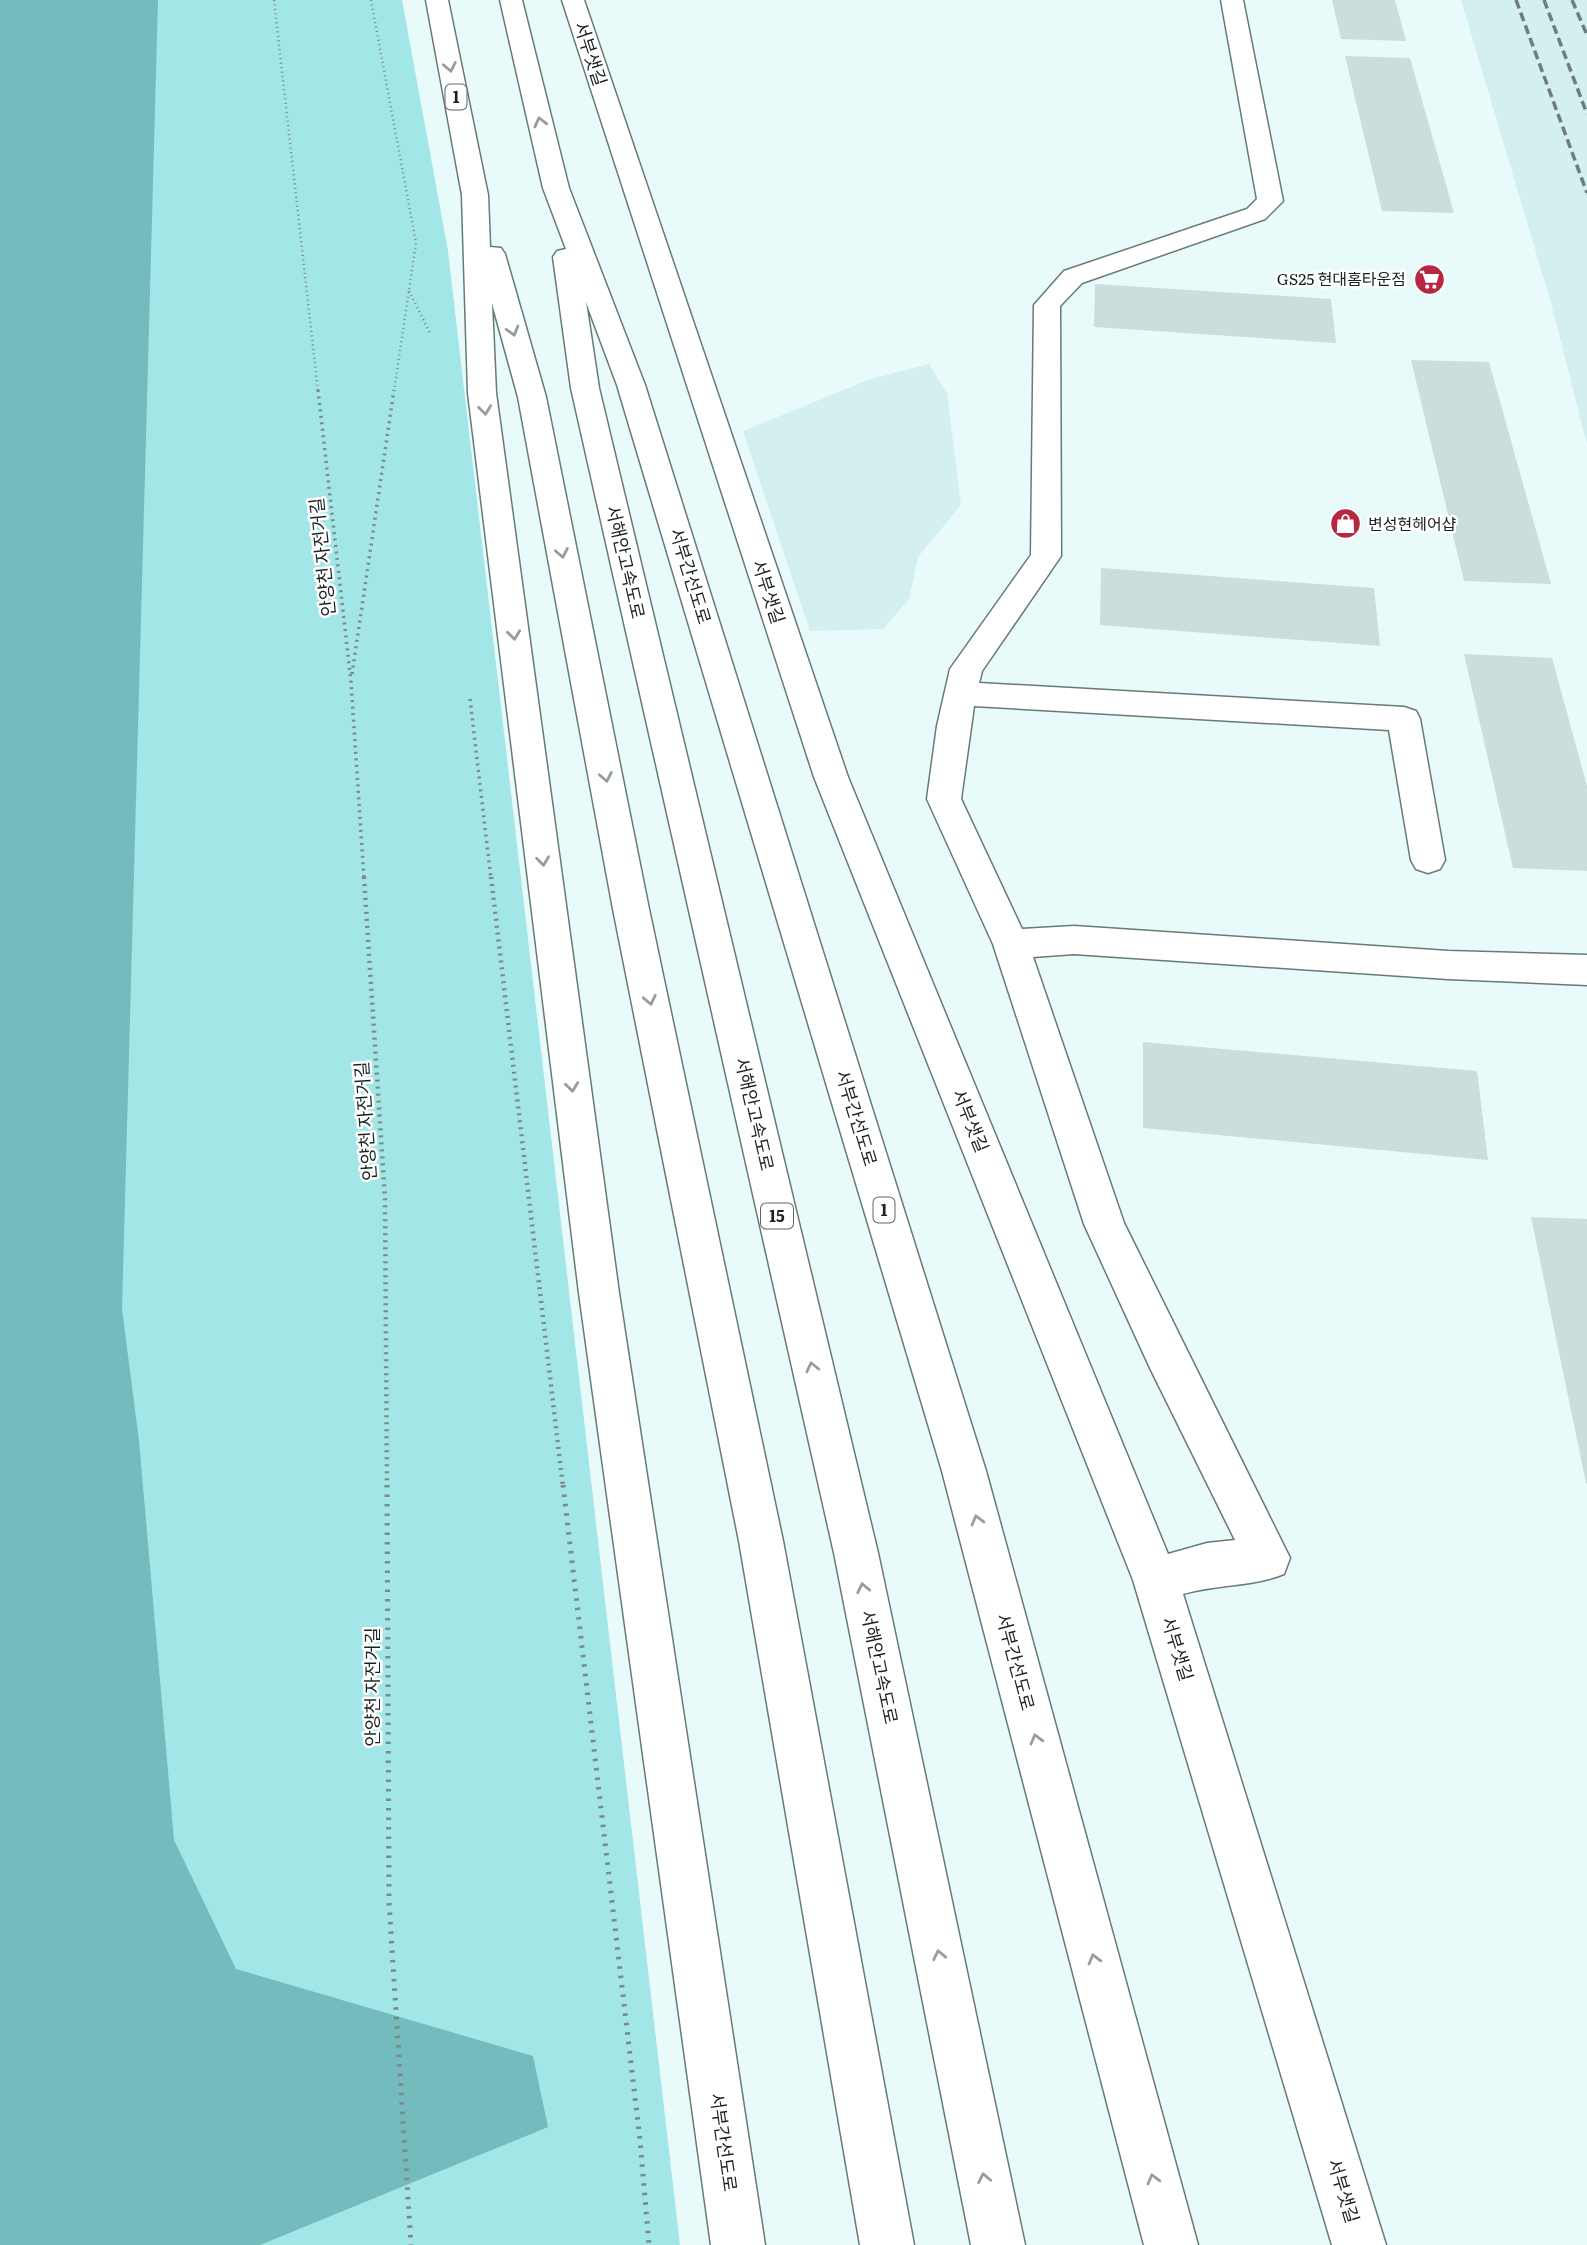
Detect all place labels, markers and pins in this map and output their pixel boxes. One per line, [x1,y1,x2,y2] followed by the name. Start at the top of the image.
[1412,262,1446,296] supermarket icon: GS25 현대홈타운점
[1277,266,1406,290] place label: GS25 현대홈타운점
[1328,507,1362,541] shop icon: 변성현헤어샵
[1368,511,1457,535] place label: 변성현헤어샵

